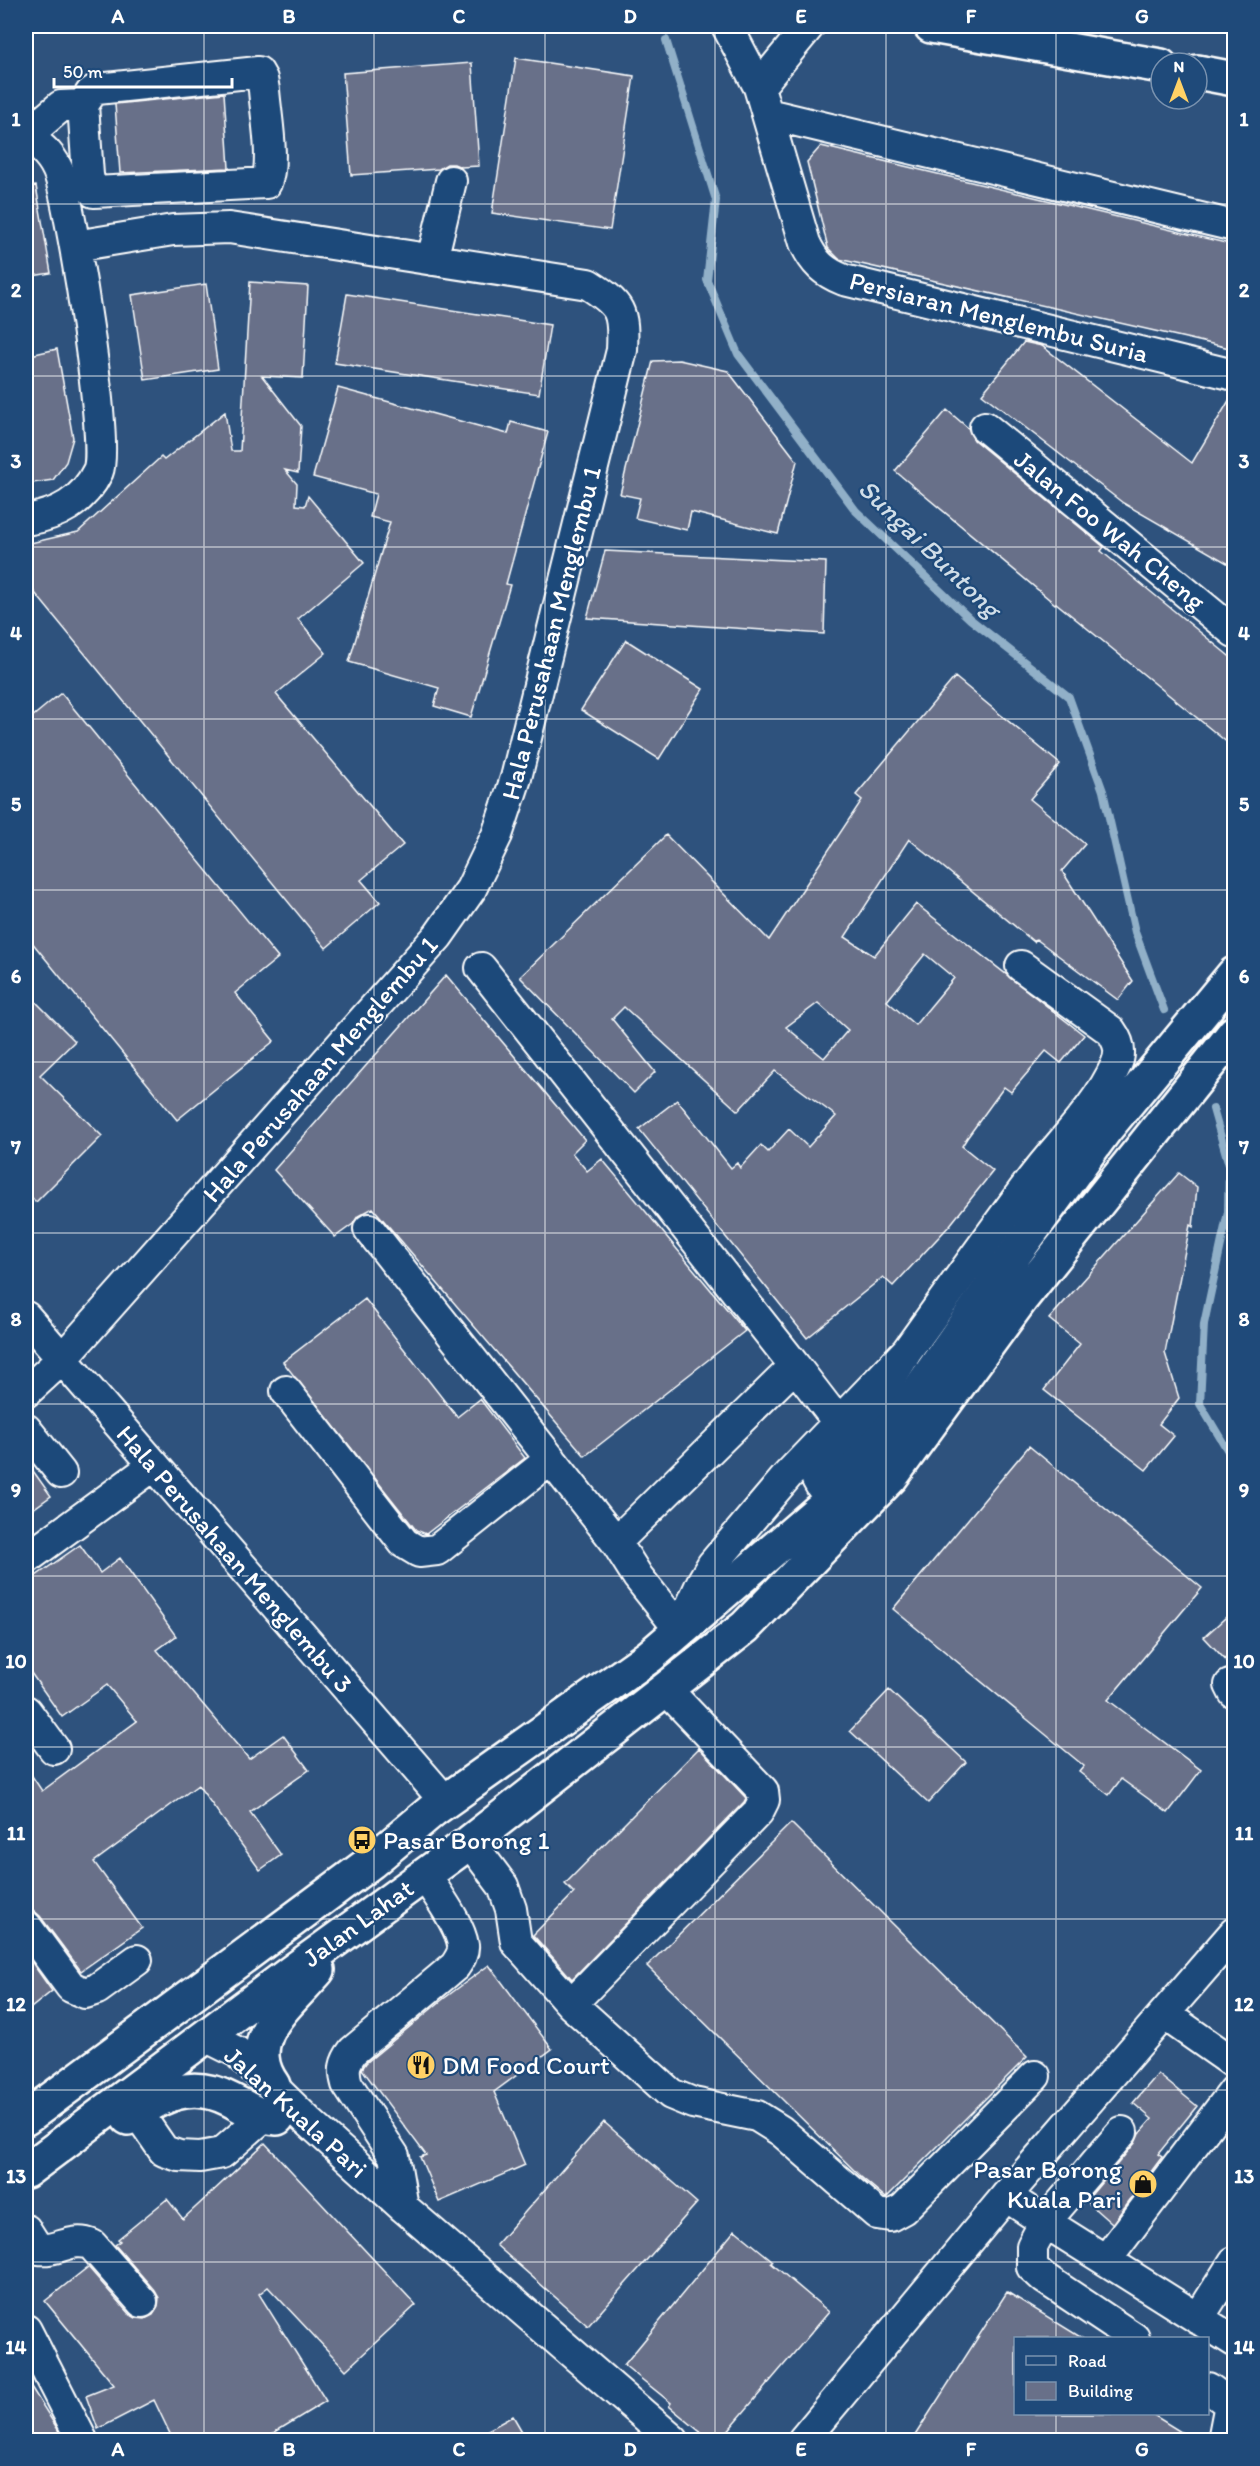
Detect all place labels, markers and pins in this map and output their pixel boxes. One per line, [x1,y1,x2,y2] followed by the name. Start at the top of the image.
[346,1824,378,1856] bus stop icon: Pasar Borong 1
[383,1824,550,1856] place label: Pasar Borong 1
[405,2049,437,2081] restaurant icon: DM Food Court
[442,2049,610,2081] place label: DM Food Court
[973,2153,1123,2215] place label: Pasar Borong Kuala Pari
[1127,2168,1159,2200] shop icon: Pasar Borong Kuala Pari

